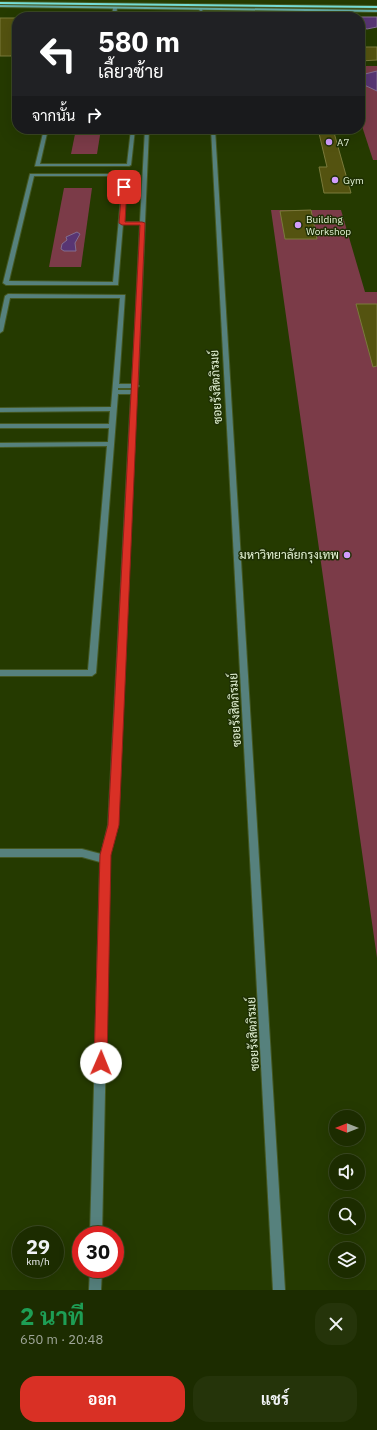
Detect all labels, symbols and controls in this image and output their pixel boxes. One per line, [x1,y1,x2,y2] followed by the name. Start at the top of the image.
[98,23,180,60] text: 580 m
[32,28,84,80] icon: left
[98,60,164,83] text: เลี้ยวซ้าย
[83,104,105,126] icon: right
[32,106,75,125] text: จากนั้น
[337,136,349,149] place label: A7
[324,137,334,147] marker: A7
[107,170,141,204] pin
[343,174,364,187] place label: Gym
[330,175,340,185] marker: Gym
[113,176,135,198] icon: arrive
[306,213,351,238] place label: Building Workshop
[293,220,303,230] marker: Building Workshop
[206,350,225,424] street label: ซอยรังสิตภิรมย์
[239,547,339,564] place label: มหาวิทยาลัยกรุงเทพ
[342,550,352,560] marker: มหาวิทยาลัยกรุงเทพ
[225,673,244,747] street label: ซอยรังสิตภิรมย์
[243,997,262,1071] street label: ซอยรังสิตภิรมย์
[80,1042,122,1084] position arrow
[329,1110,365,1146] north arrow
[329,1110,365,1278] map controls
[329,1154,365,1190] button: sound
[329,1198,365,1234] button: search
[72,1226,124,1278] speed limit sign: 30
[26,1233,50,1260] text: 29
[329,1242,365,1278] button: layers
[26,1255,50,1268] text: km/h
[20,1300,84,1332] text: 2 นาที
[315,1303,357,1345] button: close
[20,1331,103,1348] text: 650 m · 20:48
[20,1376,185,1422] button: ออก
[193,1376,357,1422] button: แชร์

